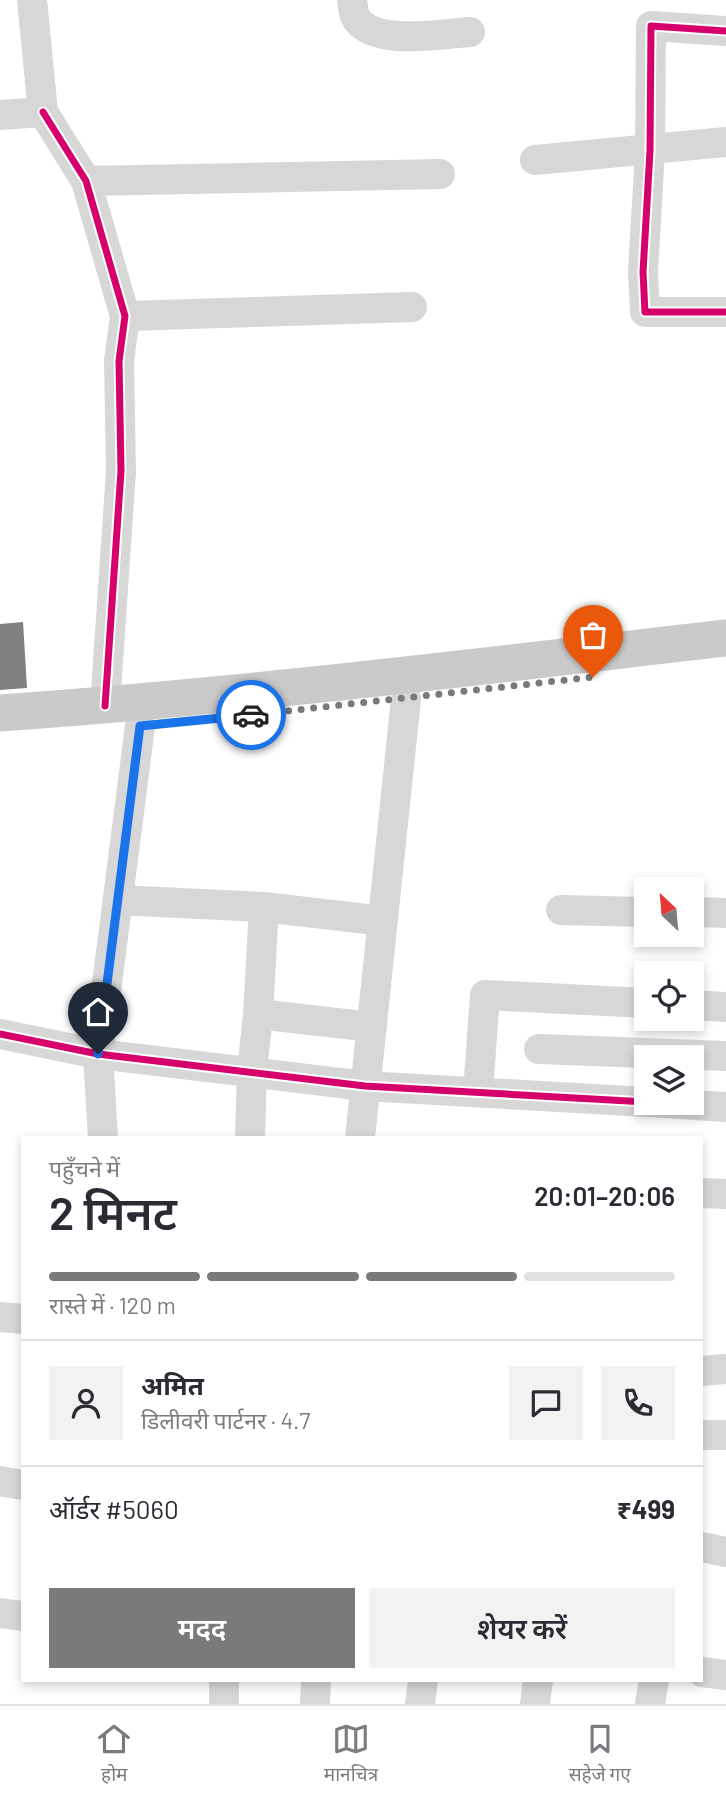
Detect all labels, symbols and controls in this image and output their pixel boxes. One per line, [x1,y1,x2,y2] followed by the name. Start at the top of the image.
[563,605,623,677] pin
[574,616,612,654] icon: bag
[216,680,286,750] courier
[232,696,270,734] icon: car
[634,877,704,947] north arrow
[634,877,704,1115] map controls
[634,961,704,1031] button: locate
[68,982,128,1054] pin
[79,993,117,1031] icon: home
[634,1045,704,1115] button: layers
[49,1154,120,1182] text: पहुँचने में
[534,1180,675,1211] text: 20:01–20:06
[49,1184,177,1239] text: 2 मिनट
[49,1291,176,1319] text: रास्ते में · 120 m
[49,1366,123,1440] button: person
[509,1366,583,1440] button: chat
[601,1366,675,1440] button: phone
[141,1369,204,1400] text: अमित
[141,1406,310,1434] text: डिलीवरी पार्टनर · 4.7
[49,1493,179,1524] text: ऑर्डर #5060
[617,1493,675,1524] text: ₹499
[49,1588,355,1668] button: मदद
[369,1588,675,1668] button: शेयर करें
[95,1720,133,1789] tab: होम
[324,1720,378,1789] tab: मानचित्र
[569,1720,631,1789] tab: सहेजे गए

